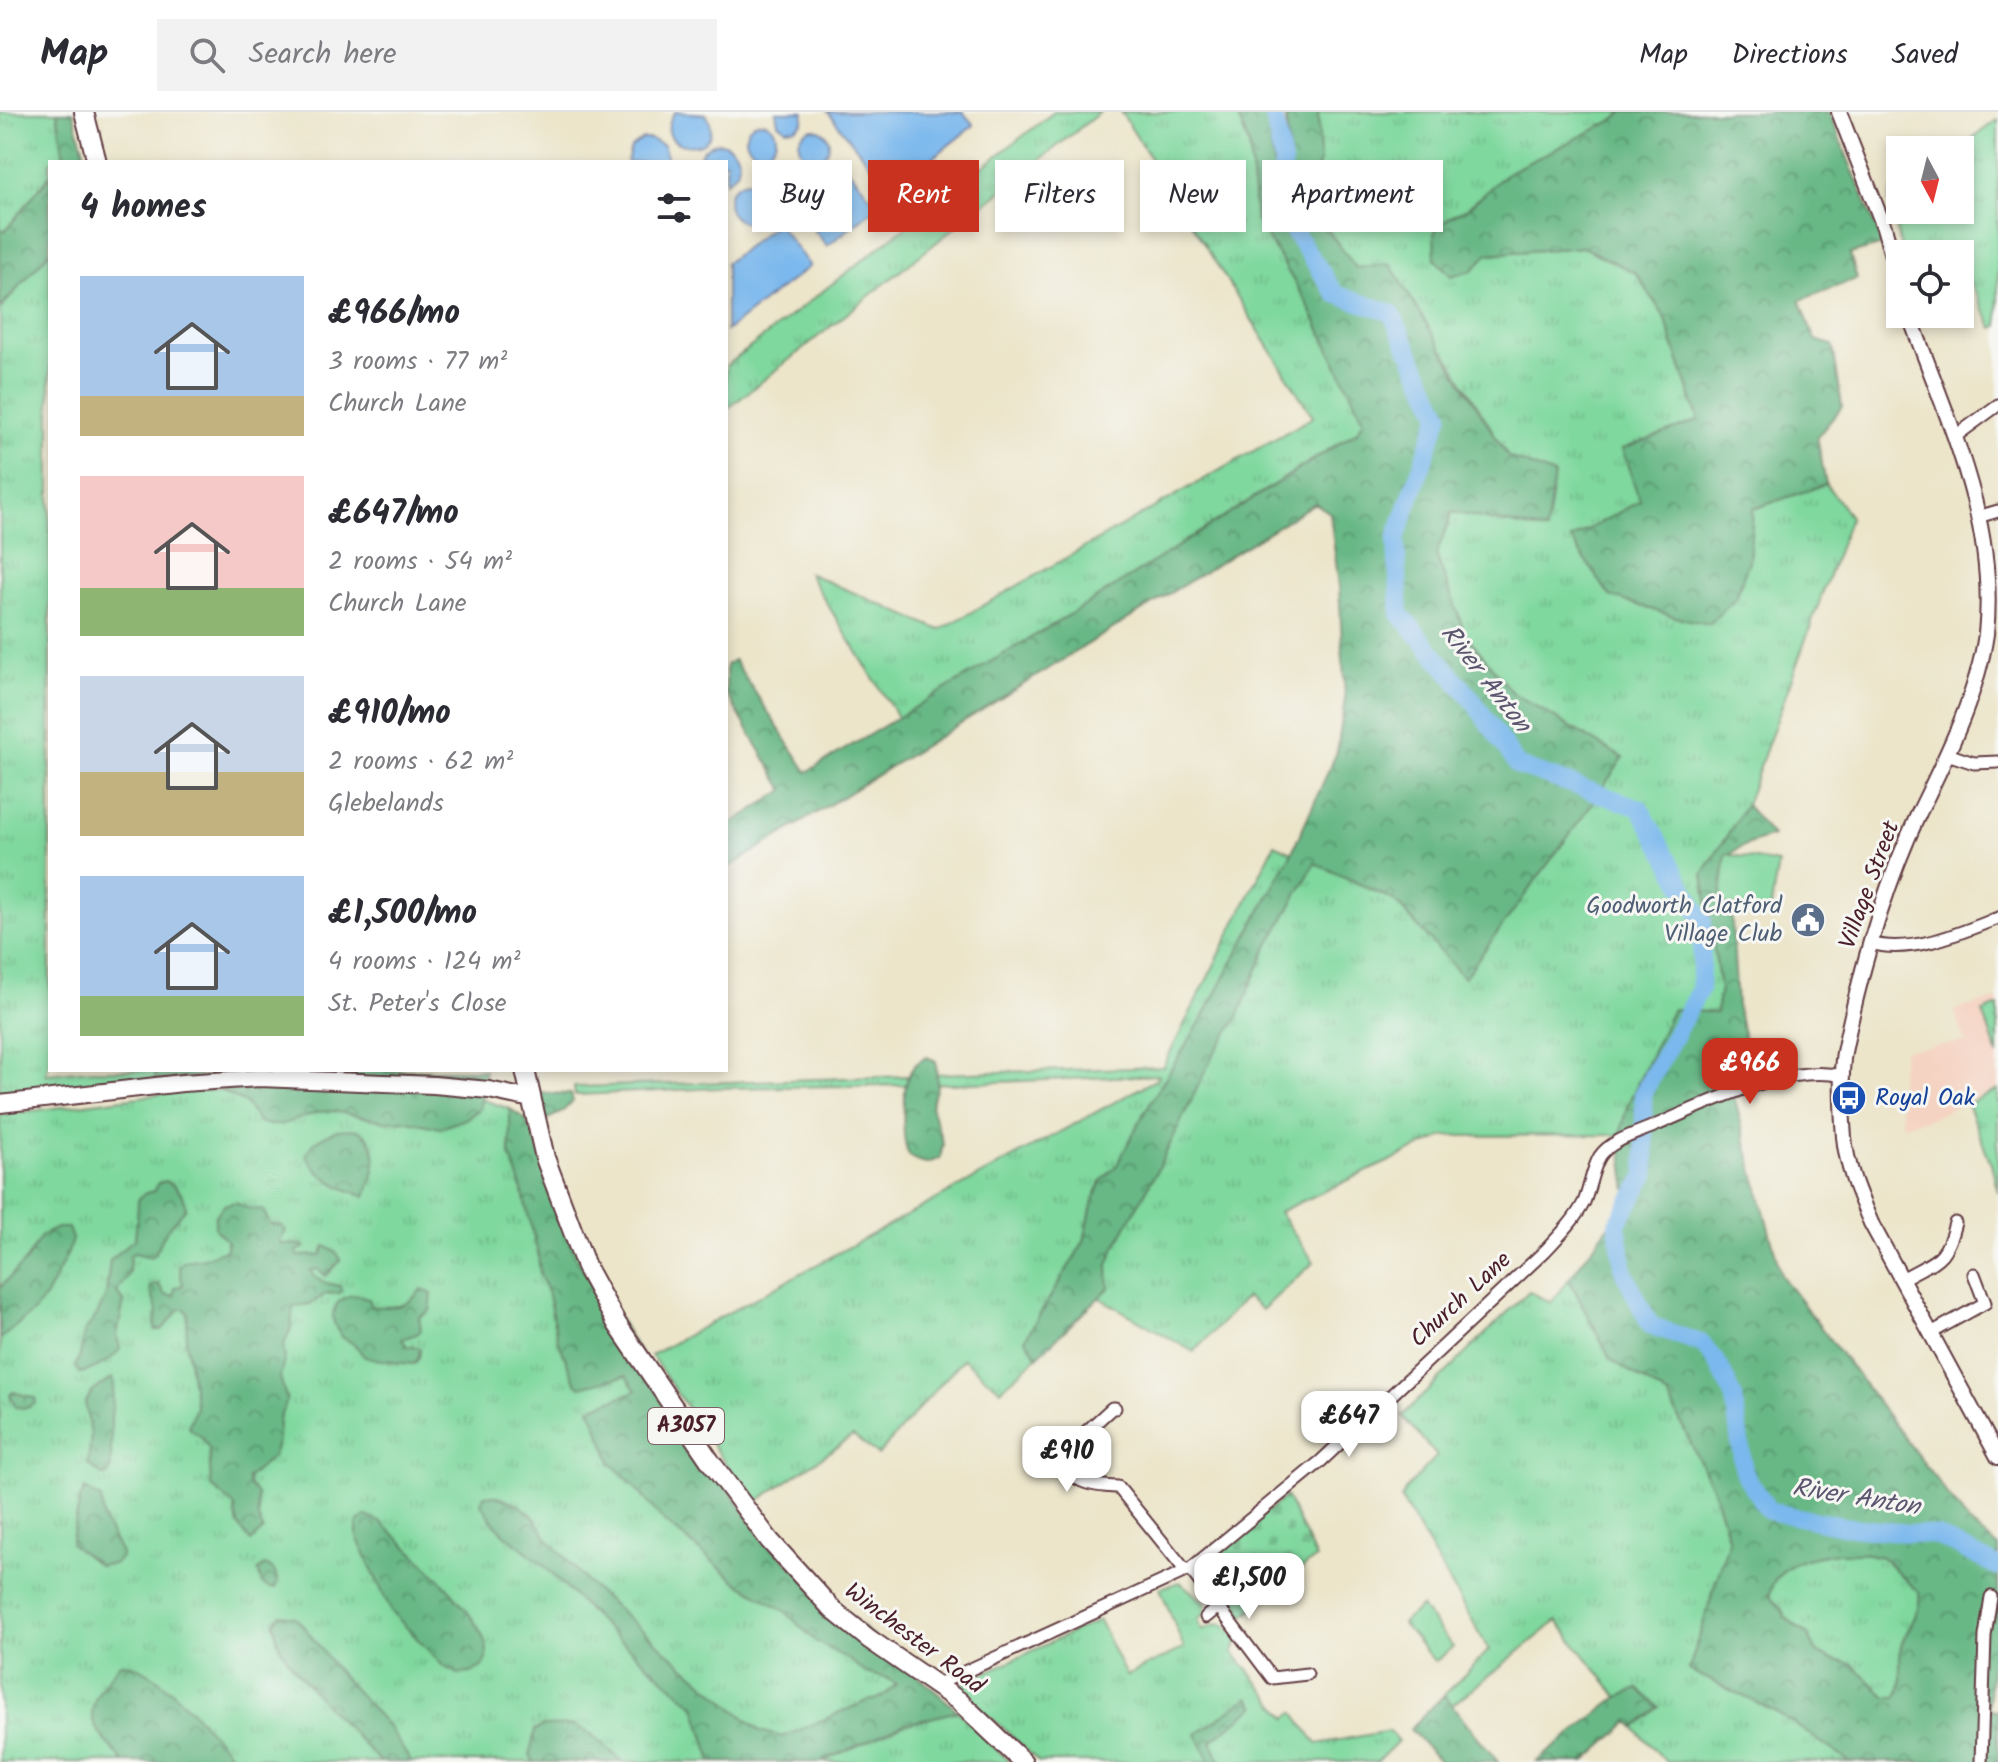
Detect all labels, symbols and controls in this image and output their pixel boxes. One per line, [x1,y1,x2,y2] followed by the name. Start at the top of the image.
[157,19,717,91] search box
[40,25,109,85] text: Map
[249,31,396,79] text: Search here
[185,33,229,77] icon: search
[1639,33,1688,78] text: Map
[1732,33,1848,78] text: Directions
[1892,33,1958,78] text: Saved
[1886,136,1974,224] north arrow
[1886,136,1974,328] map controls
[752,160,852,232] chip: Buy
[868,160,979,232] chip: Rent
[995,160,1124,232] chip: Filters
[1140,160,1246,232] chip: New
[1262,160,1443,232] chip: Apartment
[80,181,207,235] text: 4 homes
[652,186,696,230] icon: filters
[1886,240,1974,328] button: locate
[328,287,460,341] text: £966/mo
[144,308,240,404] icon: home
[328,341,507,383] text: 3 rooms · 77 m²
[328,383,467,425] text: Church Lane
[328,487,459,541] text: £647/mo
[144,508,240,604] icon: home
[328,541,512,583] text: 2 rooms · 54 m²
[328,583,467,625] text: Church Lane
[1429,615,1542,744] water label: River Anton
[328,687,451,741] text: £910/mo
[144,708,240,804] icon: home
[328,741,513,783] text: 2 rooms · 62 m²
[328,783,444,825] text: Glebelands
[1829,815,1912,955] street label: Village Street
[328,887,477,941] text: £1,500/mo
[1586,887,1783,954] place label: Goodworth Clatford Village Club
[1789,901,1827,939] public building icon: Goodworth Clatford Village Club
[144,908,240,1004] icon: home
[328,941,520,983] text: 4 rooms · 124 m²
[328,983,506,1025] text: St. Peter's Close
[1703,1038,1797,1106] pin: £966
[1720,1043,1780,1085] text: £966
[1830,1079,1868,1117] bus stop icon: Royal Oak
[1875,1079,1976,1118] place label: Royal Oak
[1401,1242,1521,1358] street label: Church Lane
[1302,1391,1396,1459] pin: £647
[1319,1396,1379,1438] text: £647
[648,1408,724,1444] road number: A3057
[1020,1426,1114,1494] pin: £910
[1040,1431,1094,1473] text: £910
[1789,1467,1925,1529] water label: River Anton
[1184,1553,1314,1621] pin: £1,500
[1212,1558,1286,1600] text: £1,500
[835,1573,993,1706] street label: Winchester Road

